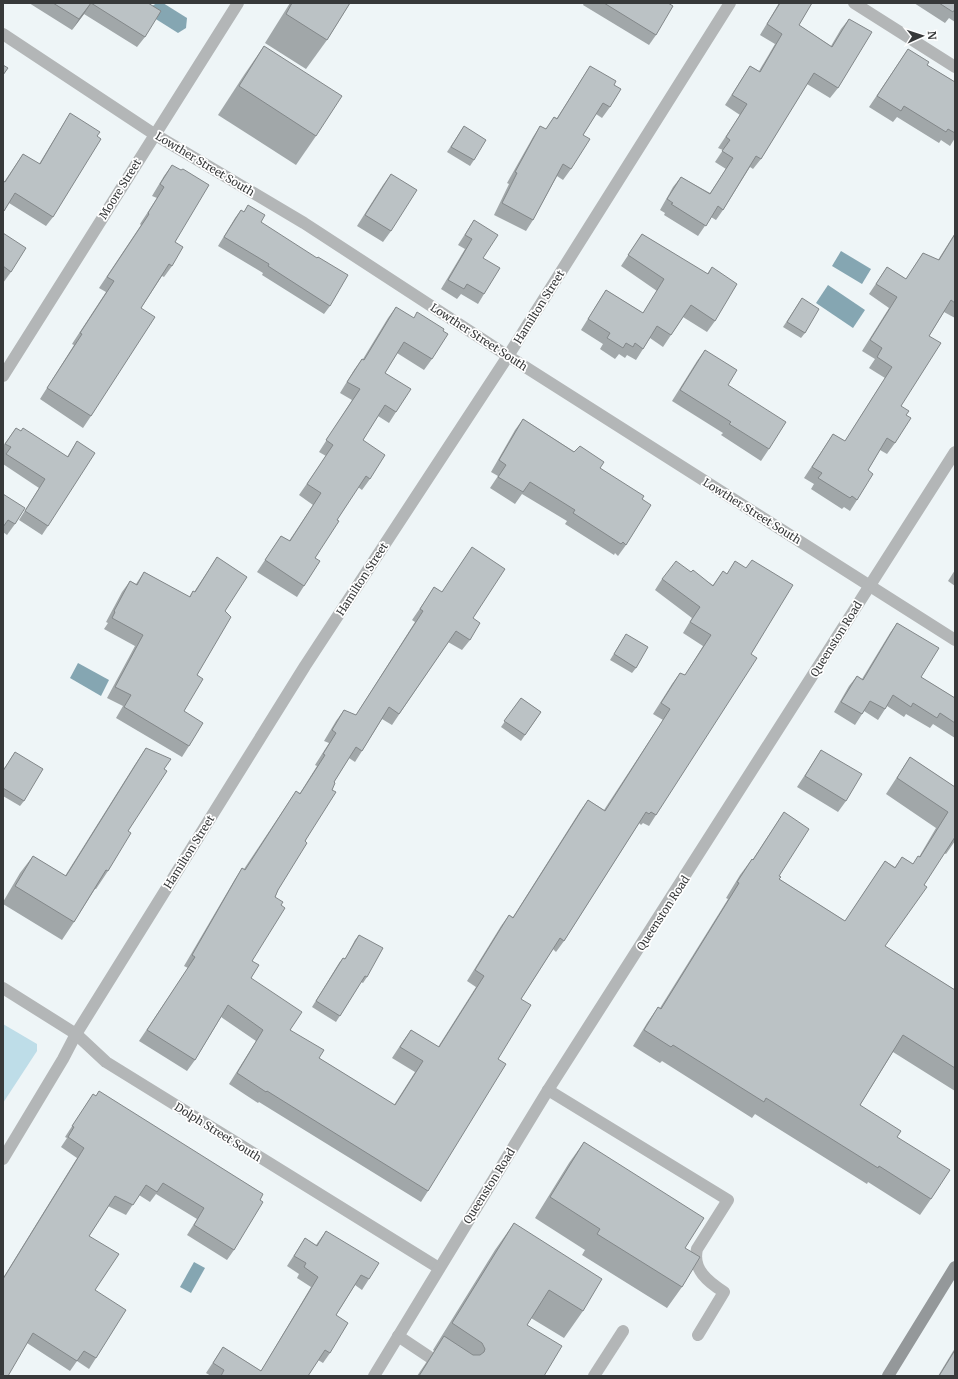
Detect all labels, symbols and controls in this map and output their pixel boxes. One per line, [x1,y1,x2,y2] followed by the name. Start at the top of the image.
[902,16,942,56] north arrow
[925,31,939,40] text: N
[153,129,258,199] street label: Lowther Street South
[96,156,144,222] street label: Moore Street
[511,267,568,346] street label: Hamilton Street
[428,300,531,374] street label: Lowther Street South
[700,475,804,547] street label: Lowther Street South
[333,539,391,618] street label: Hamilton Street
[807,598,865,679] street label: Queenston Road
[161,812,218,891] street label: Hamilton Street
[634,873,693,953] street label: Queenston Road
[172,1100,265,1165] street label: Dolph Street South
[460,1145,518,1226] street label: Queenston Road

